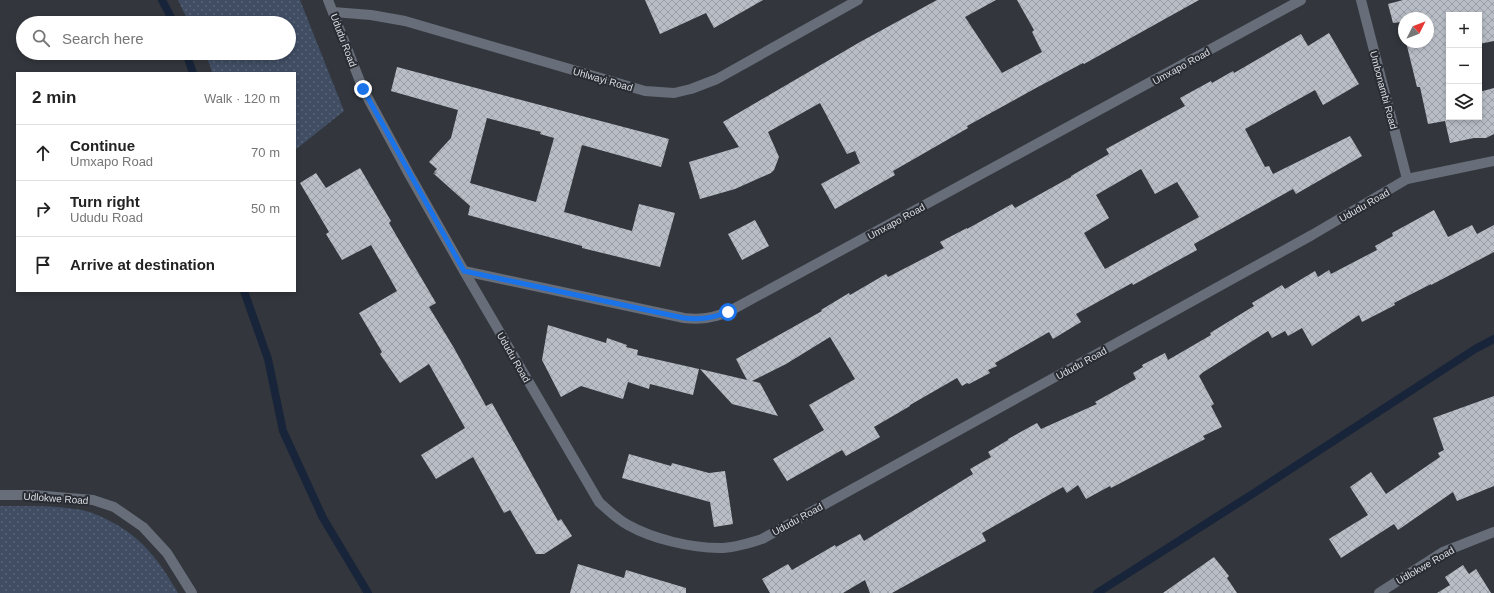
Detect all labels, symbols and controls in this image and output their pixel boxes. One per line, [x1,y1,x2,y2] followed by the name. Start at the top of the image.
[328,12,359,68] street label: Ududu Road
[1398,12,1434,48] north arrow
[1446,12,1482,120] map controls
[1446,12,1482,48] button: +
[16,16,296,60] search box
[30,27,52,49] icon: search
[62,30,144,47] text: Search here
[1151,46,1212,87] street label: Umxapo Road
[1446,48,1482,84] button: −
[1368,50,1399,130] street label: Umbonambi Road
[572,66,634,93] street label: Uhlwayi Road
[354,80,372,98] route end
[1446,84,1482,120] button: layers
[32,88,76,107] text: 2 min
[204,91,280,106] text: Walk · 120 m
[70,137,135,154] text: Continue
[32,142,54,164] icon: ahead
[251,145,280,160] text: 70 m
[70,154,153,169] text: Umxapo Road
[1337,187,1391,224] street label: Ududu Road
[70,193,140,210] text: Turn right
[32,198,54,220] icon: right
[251,201,280,216] text: 50 m
[866,201,927,242] street label: Umxapo Road
[70,210,143,225] text: Ududu Road
[32,254,54,276] icon: arrive
[70,256,215,273] text: Arrive at destination
[719,303,737,321] route start
[495,330,532,384] street label: Ududu Road
[1054,345,1108,382] street label: Ududu Road
[23,491,89,506] street label: Udlokwe Road
[770,501,824,538] street label: Ududu Road
[1394,544,1456,586] street label: Udlokwe Road

